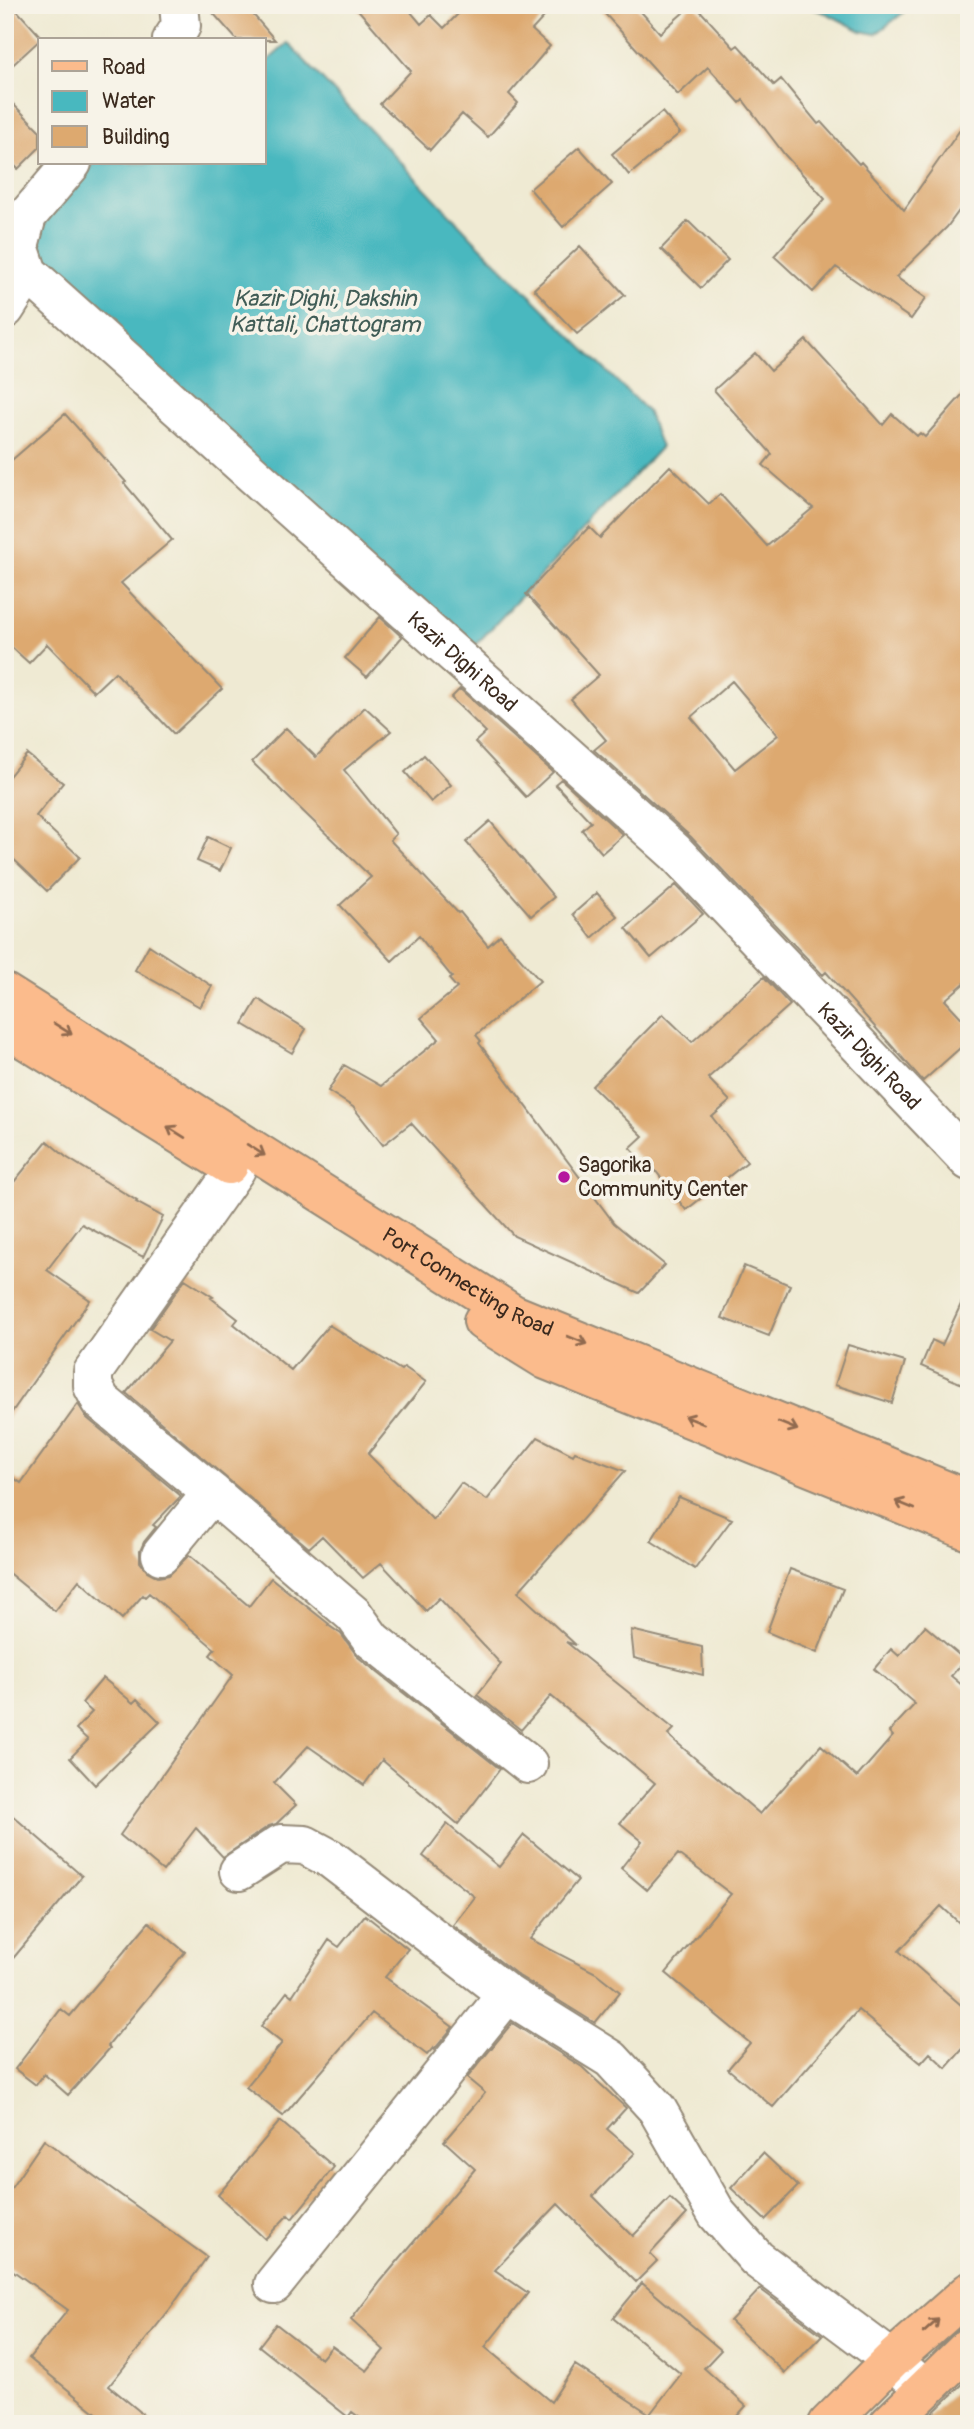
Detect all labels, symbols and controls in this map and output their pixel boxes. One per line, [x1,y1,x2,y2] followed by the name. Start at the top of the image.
[38,38,266,164] legend
[102,54,146,81] text: Road
[102,88,156,115] text: Water
[102,124,169,151] text: Building
[230,284,422,339] water label: Kazir Dighi, Dakshin Kattali, Chattogram
[401,606,523,718] street label: Kazir Dighi Road
[811,997,926,1116] street label: Kazir Dighi Road
[53,1022,72,1037] one-way arrow
[166,1125,186,1139] one-way arrow
[245,1144,265,1158] one-way arrow
[578,1152,748,1203] place label: Sagorika Community Center
[556,1169,572,1185] marker: Sagorika Community Center
[377,1222,557,1343] street label: Port Connecting Road
[566,1335,588,1348] one-way arrow
[684,1413,706,1426] one-way arrow
[777,1421,798,1434] one-way arrow
[895,1498,917,1511] one-way arrow
[921,2318,939,2334] one-way arrow

